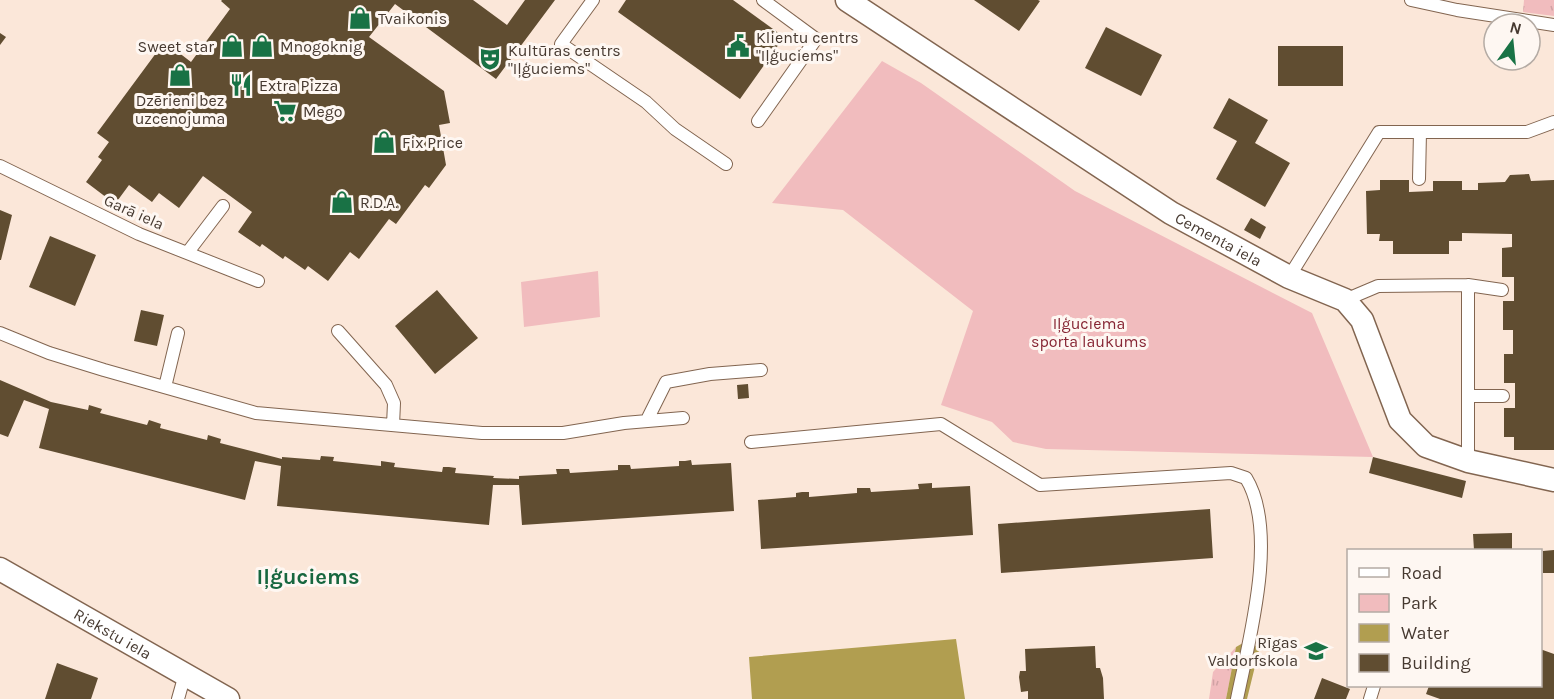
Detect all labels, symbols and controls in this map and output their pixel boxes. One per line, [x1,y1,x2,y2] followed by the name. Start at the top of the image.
[347,5,373,31] shop icon: Tvaikonis
[378,9,447,28] place label: Tvaikonis
[1482,12,1542,72] north arrow
[1508,17,1524,39] text: N
[756,28,859,65] place label: Klientu centrs "Iļģuciems"
[219,33,245,59] shop icon: Sweet star
[249,33,275,59] shop icon: Mnogoknig
[725,33,751,59] public building icon: Klientu centrs "Iļģuciems"
[137,37,214,56] place label: Sweet star
[280,37,362,56] place label: Mnogoknig
[508,41,621,78] place label: Kultūras centrs "Iļģuciems"
[477,46,503,72] theatre icon: Kultūras centrs "Iļģuciems"
[167,62,193,88] shop icon: Dzērieni bez uzcenojuma
[228,72,254,98] restaurant icon: Extra Pizza
[259,76,338,95] place label: Extra Pizza
[135,91,225,128] place label: Dzērieni bez uzcenojuma
[272,98,298,124] supermarket icon: Mego
[303,102,343,121] place label: Mego
[371,129,397,155] shop icon: Fix Price
[402,133,463,152] place label: Fix Price
[329,189,355,215] shop icon: R.D.A.
[101,190,167,234] street label: Garā iela
[360,193,398,212] place label: R.D.A.
[1172,208,1265,270] street label: Cementa iela
[1031,314,1147,351] park label: Iļģuciema sporta laukums
[1347,549,1542,687] legend
[1401,562,1442,584] text: Road
[256,564,360,590] district label: Iļģuciems
[1401,592,1438,614] text: Park
[71,604,155,663] street label: Riekstu iela
[1401,622,1449,644] text: Water
[1208,633,1298,670] place label: Rīgas Valdorfskola
[1303,638,1329,664] school or university icon: Rīgas Valdorfskola
[1401,652,1471,674] text: Building

